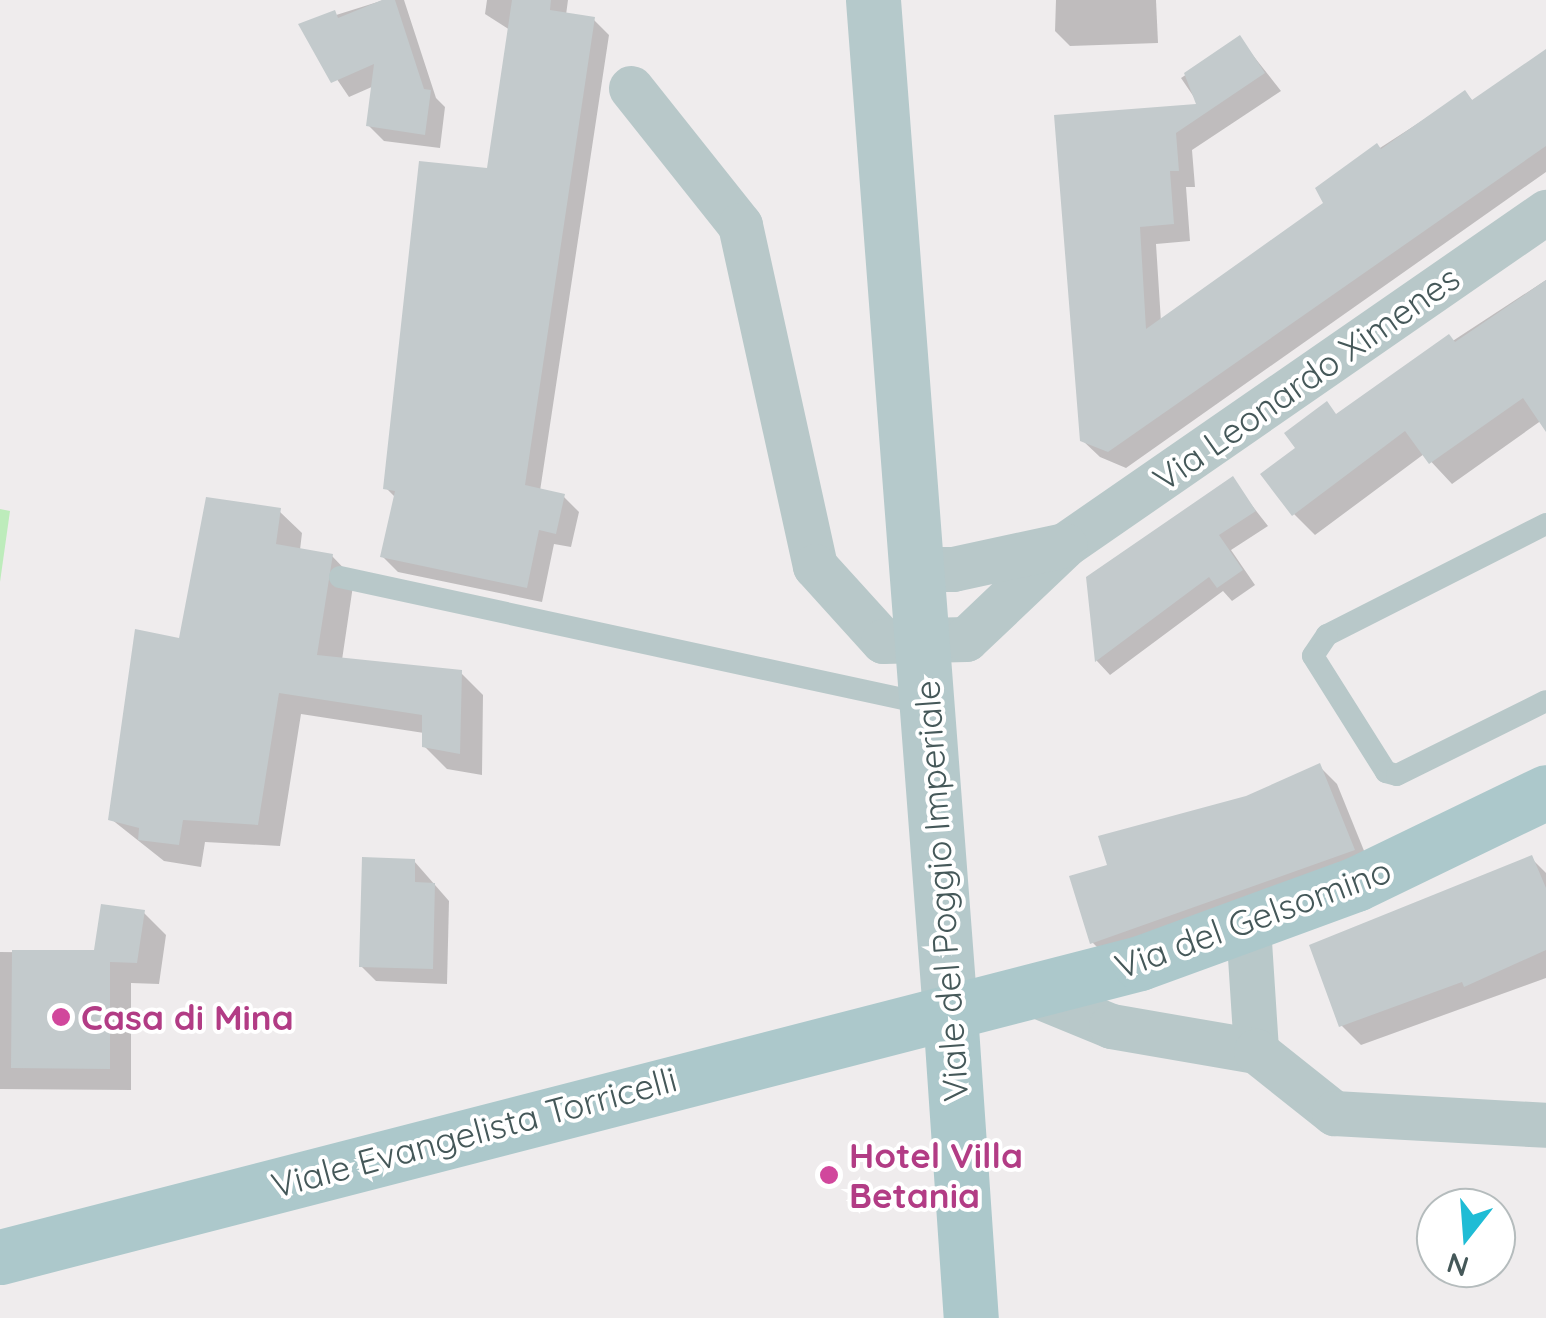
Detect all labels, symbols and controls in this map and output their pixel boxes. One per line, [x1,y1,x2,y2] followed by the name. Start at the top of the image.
[1145,256,1467,500] street label: Via Leonardo Ximenes
[905,679,977,1103] street label: Viale del Poggio Imperiale
[1109,849,1397,987] street label: Via del Gelsomino
[81,996,294,1038] place label: Casa di Mina
[50,1006,72,1028] marker: Casa di Mina
[267,1058,681,1206] street label: Viale Evangelista Torricelli
[849,1134,1023,1216] place label: Hotel Villa Betania
[818,1164,840,1186] marker: Hotel Villa Betania
[1416,1188,1516,1288] north arrow
[1443,1246,1473,1285] text: N

